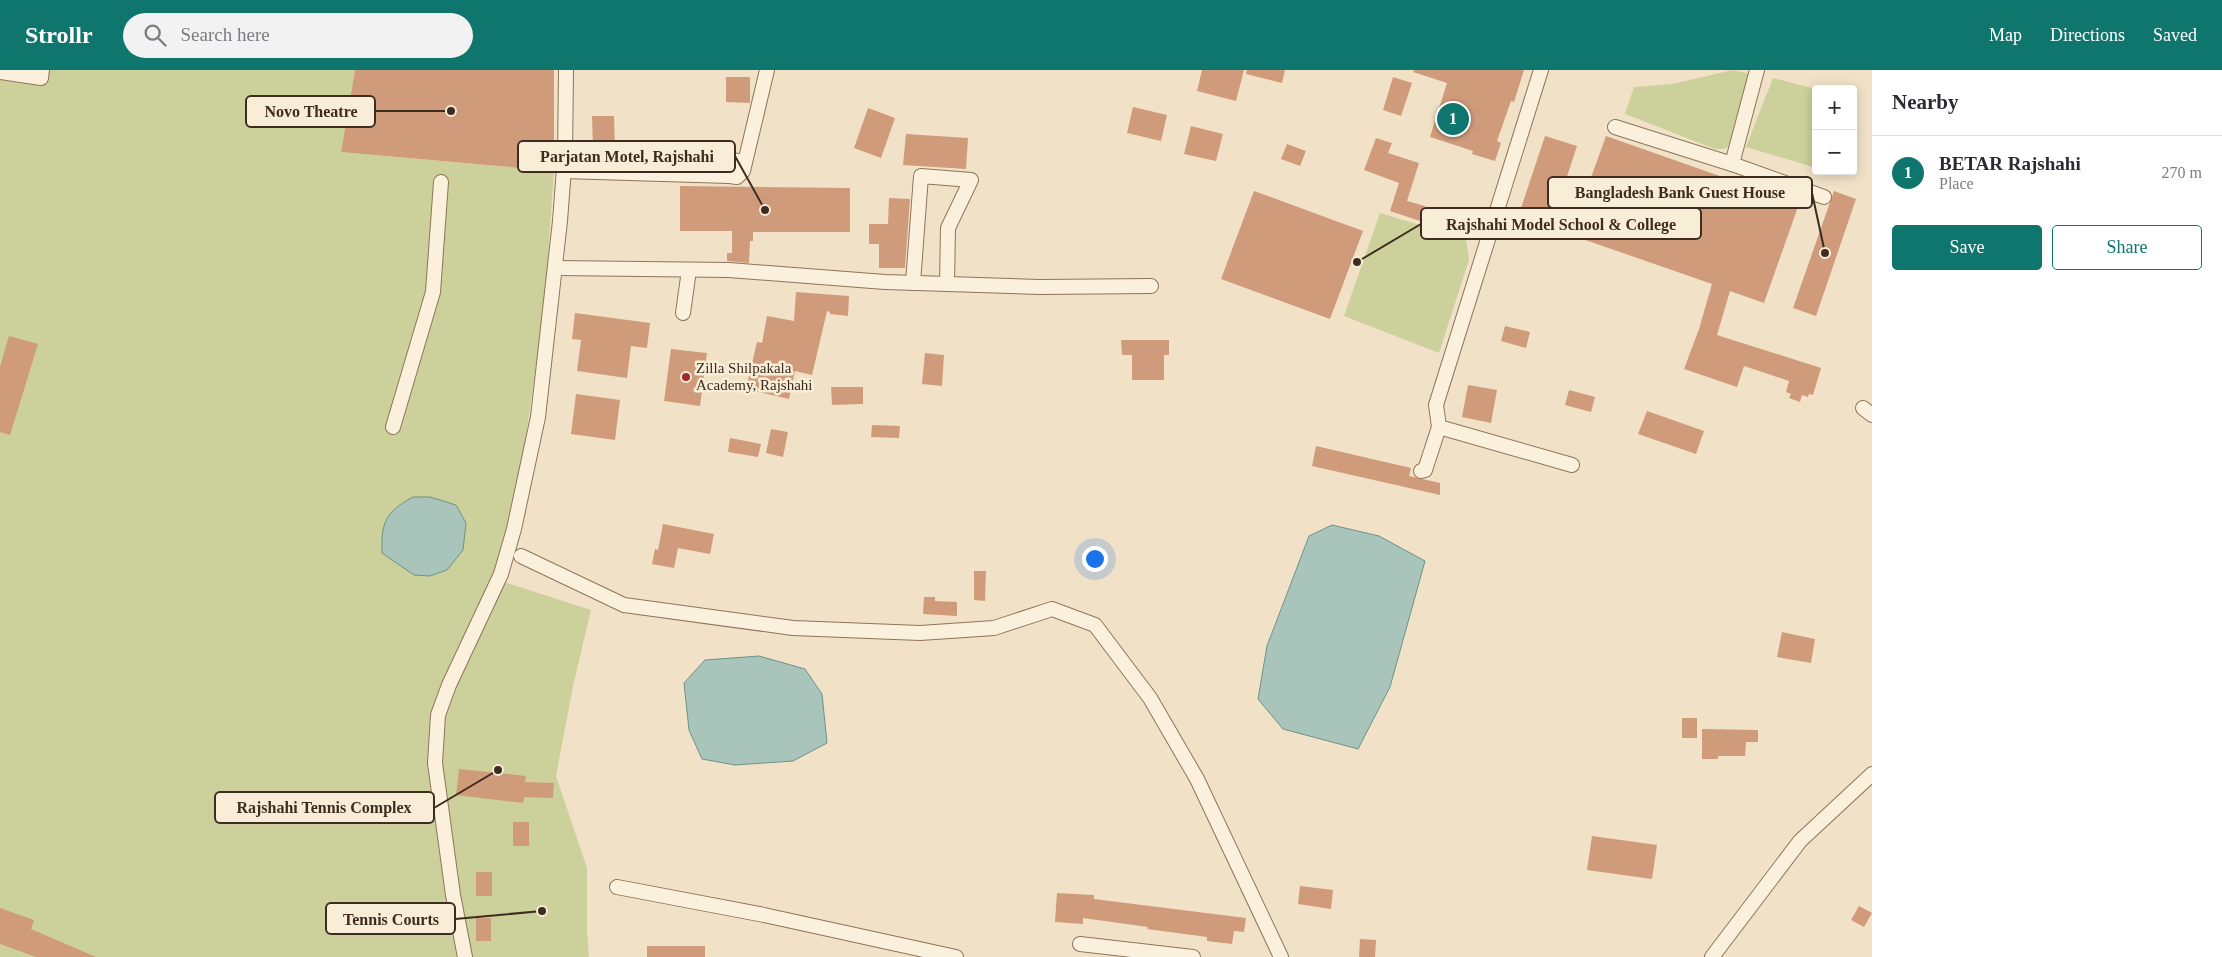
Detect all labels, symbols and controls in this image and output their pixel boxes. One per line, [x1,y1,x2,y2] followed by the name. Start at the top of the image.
[123,13,473,58] search box
[141,21,169,49] icon: search
[25,22,93,48] text: Strollr
[181,24,270,45] text: Search here
[1989,25,2022,45] text: Map
[2050,25,2125,45] text: Directions
[2153,25,2197,45] text: Saved
[1812,85,1857,175] map controls
[1812,85,1857,130] button: +
[1892,90,1959,114] text: Nearby
[246,96,375,127] callout: Novo Theatre
[1437,100,1469,138] pin: 1
[264,103,358,120] text: Novo Theatre
[1812,130,1857,175] button: −
[518,141,735,172] callout: Parjatan Motel, Rajshahi
[540,148,714,166] text: Parjatan Motel, Rajshahi
[1939,153,2081,174] text: BETAR Rajshahi
[1904,164,1912,181] text: 1
[2162,164,2202,181] text: 270 m
[1939,175,1974,192] text: Place
[1548,177,1812,208] callout: Bangladesh Bank Guest House
[1575,184,1785,202] text: Bangladesh Bank Guest House
[1421,208,1701,239] callout: Rajshahi Model School & College
[1446,216,1676,234] text: Rajshahi Model School & College
[1892,225,2042,270] button: Save
[2052,225,2202,270] button: Share
[696,360,813,393] place label: Zilla Shilpakala Academy, Rajshahi
[680,371,692,383] marker: Zilla Shilpakala Academy, Rajshahi
[1082,546,1108,572] your location
[215,792,434,823] callout: Rajshahi Tennis Complex
[236,799,412,817] text: Rajshahi Tennis Complex
[326,903,455,934] callout: Tennis Courts
[343,911,439,928] text: Tennis Courts

